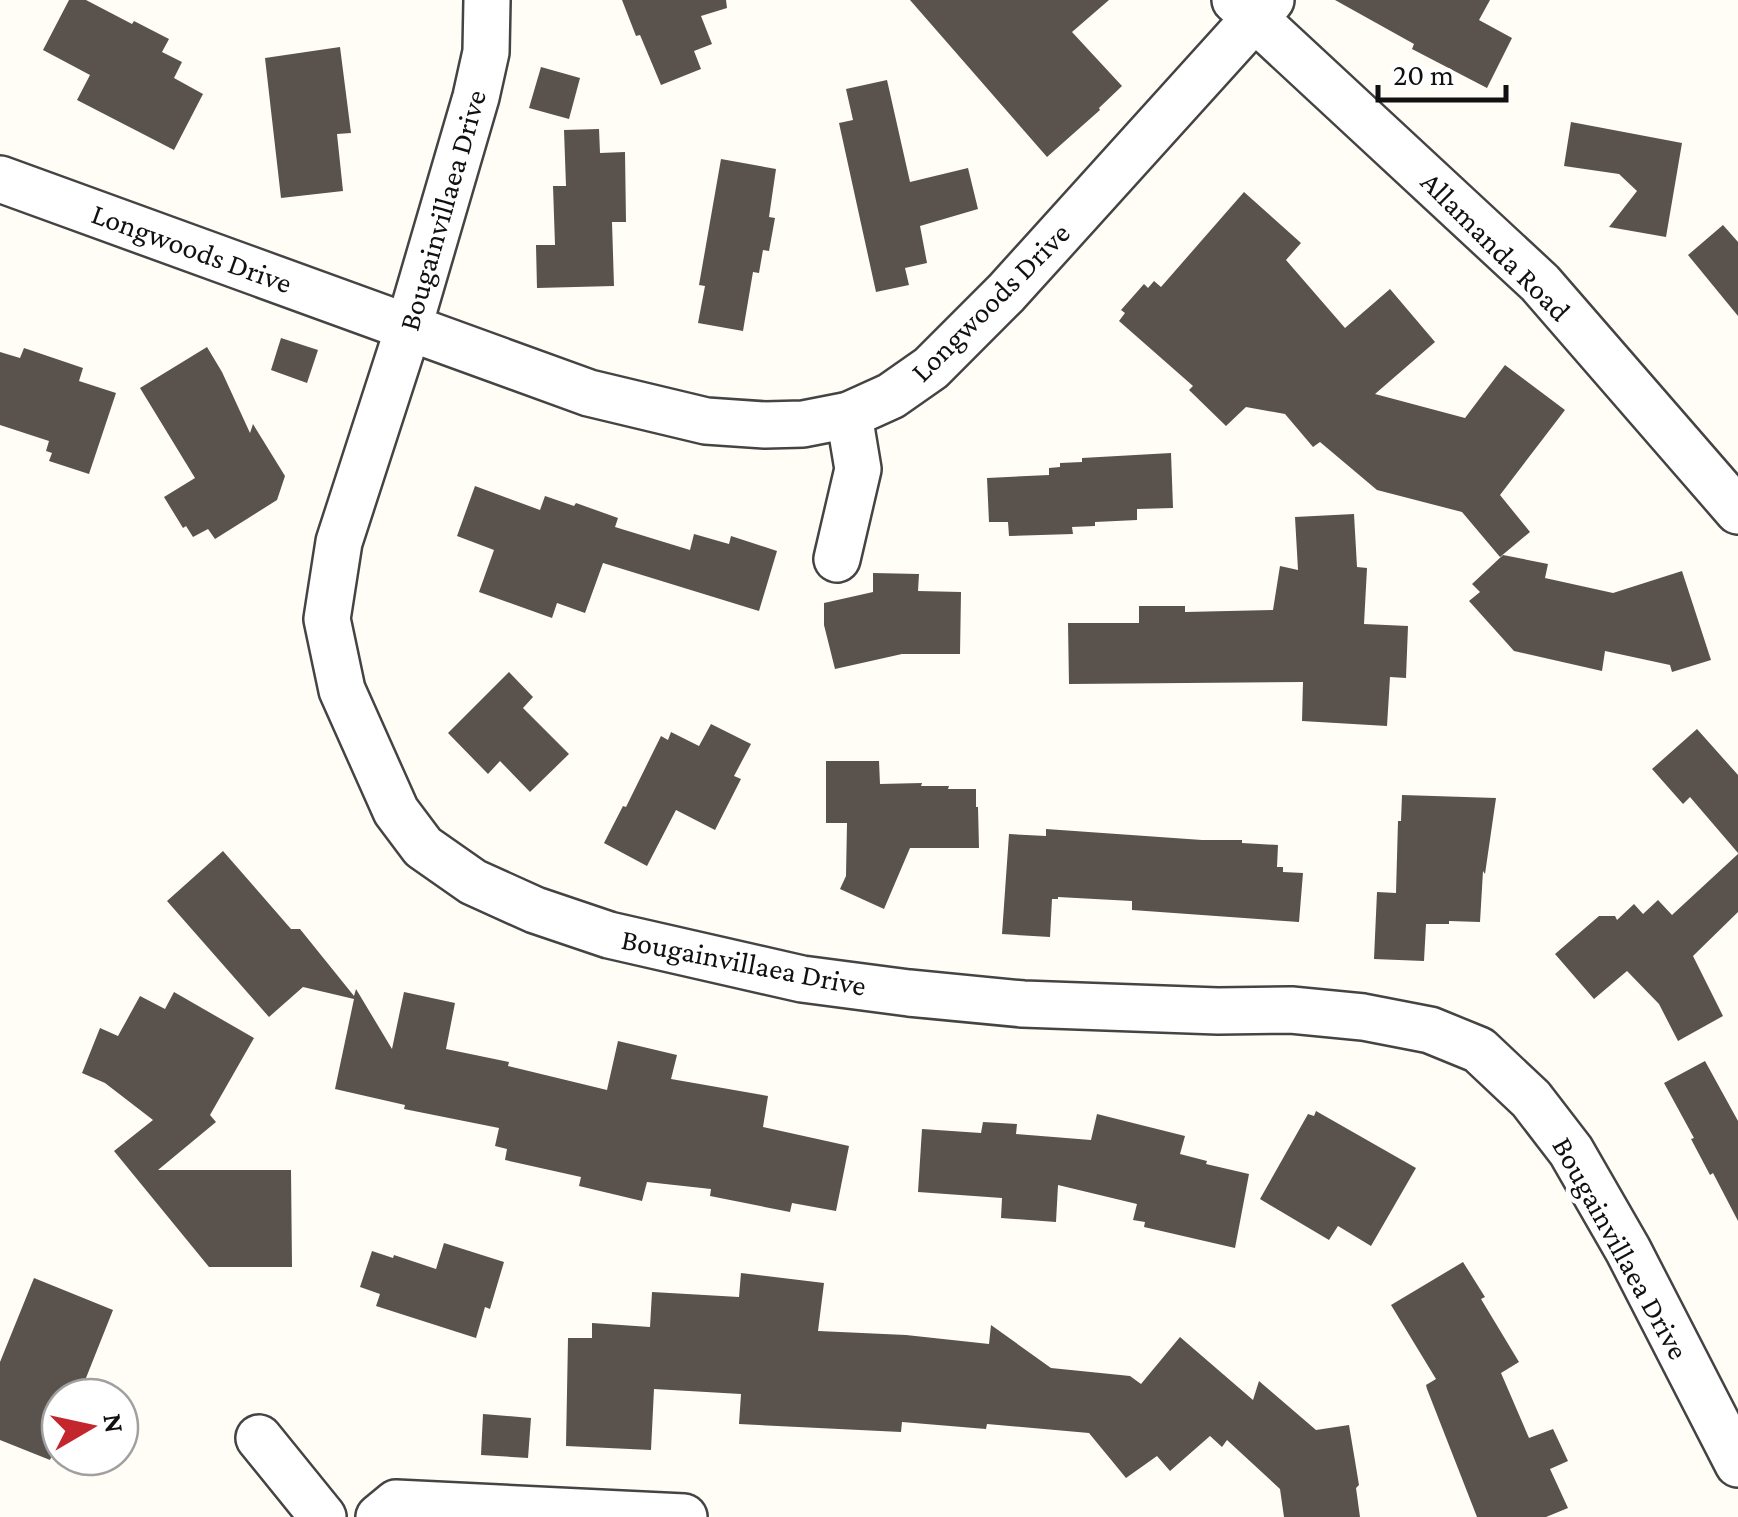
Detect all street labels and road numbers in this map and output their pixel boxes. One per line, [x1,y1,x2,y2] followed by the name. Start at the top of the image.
[392,86,493,334] street label: Bougainvillaea Drive
[1415,165,1577,327] street label: Allamanda Road
[87,197,297,300] street label: Longwoods Drive
[904,216,1077,389] street label: Longwoods Drive
[619,922,869,1003] street label: Bougainvillaea Drive
[1545,1131,1696,1365] street label: Bougainvillaea Drive

